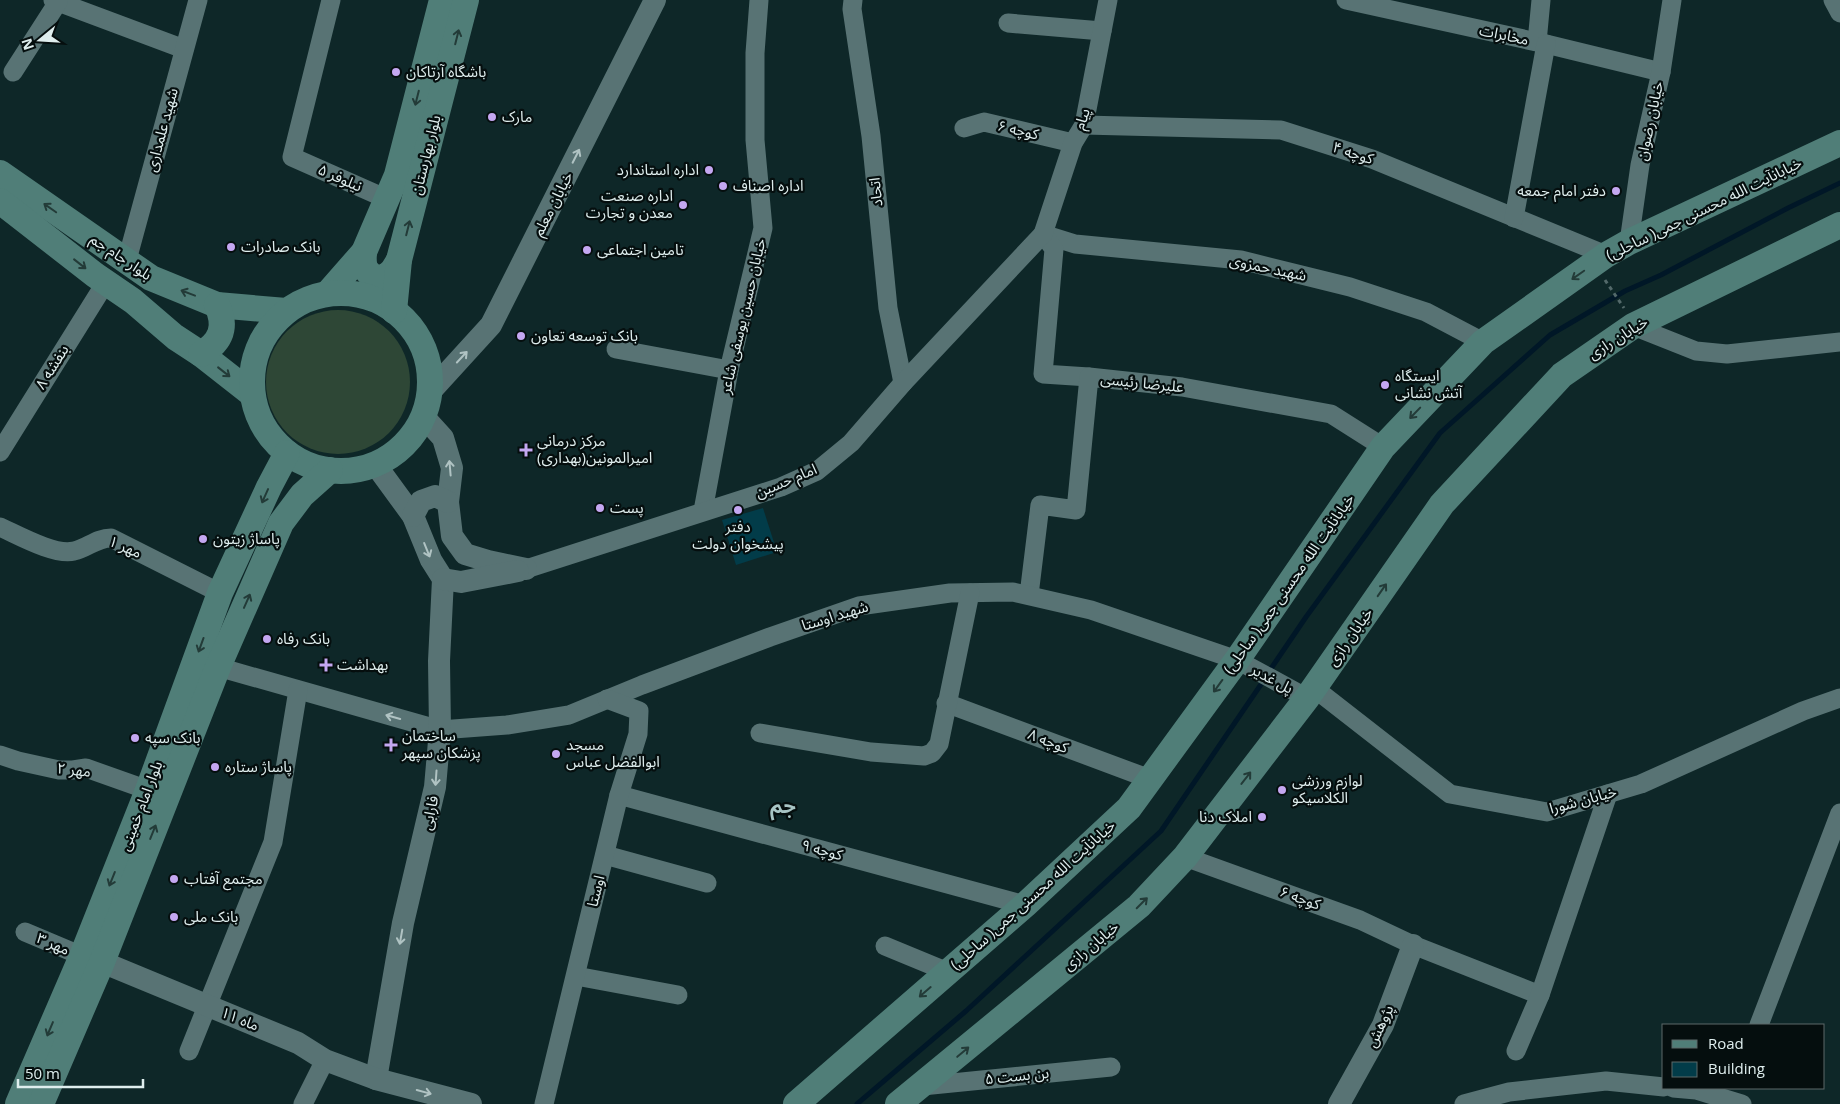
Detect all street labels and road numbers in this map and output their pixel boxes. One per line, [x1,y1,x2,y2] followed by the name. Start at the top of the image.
[1478,19,1531,49] street label: مخابرات
[1631,79,1667,162] street label: خیابان رضوان
[140,85,182,174] street label: شهید علمداری
[1068,105,1096,133] street label: پیام
[405,113,445,197] street label: بلوار بهارستان
[995,115,1042,145] street label: کوچه ۶
[1330,136,1377,169] street label: کوچه ۴
[1602,152,1805,264] street label: خیابانآیت الله محسنی جمی( ساحلی)
[315,159,366,196] street label: نیلوفر ۵
[527,168,579,240] street label: خیابان معلم
[864,177,886,208] street label: اتحاد
[86,228,156,286] street label: بلوار جام جم
[714,236,770,396] street label: خیابان حسین یوسفی شاعر
[1228,249,1309,285] street label: شهید حمزوی
[1584,311,1651,363] street label: خیابان رازی
[30,340,73,393] street label: بنفشه ۸
[1100,368,1185,396] street label: علیرضا رئیسی
[752,458,820,504] street label: امام حسین
[1218,489,1358,677] street label: خیابانآیت الله محسنی جمی( ساحلی)
[106,530,145,562] street label: مهر ۱
[799,595,871,635] street label: شهید اوستا
[1322,603,1377,670] street label: خیابان رازی
[1246,658,1297,699] street label: پل غدیر
[1025,723,1072,758] street label: کوچه ۸
[56,757,92,781] street label: مهر ۲
[114,758,168,854] street label: بلوار امام خمینی
[1547,780,1619,818] street label: خیابان شورا
[416,793,442,832] street label: فارابی
[946,815,1119,974] street label: خیابانآیت الله محسنی جمی( ساحلی)
[799,834,846,865] street label: کوچه ۹
[581,873,609,909] street label: اوستا
[1277,880,1324,915] street label: کوچه ۶
[1058,916,1123,974] street label: خیابان رازی
[34,927,73,959] street label: مهر ۳
[218,1001,262,1035] street label: ماه ۱۱
[1361,1001,1399,1051] street label: پژوهش
[984,1062,1050,1088] street label: بن بست ۵

